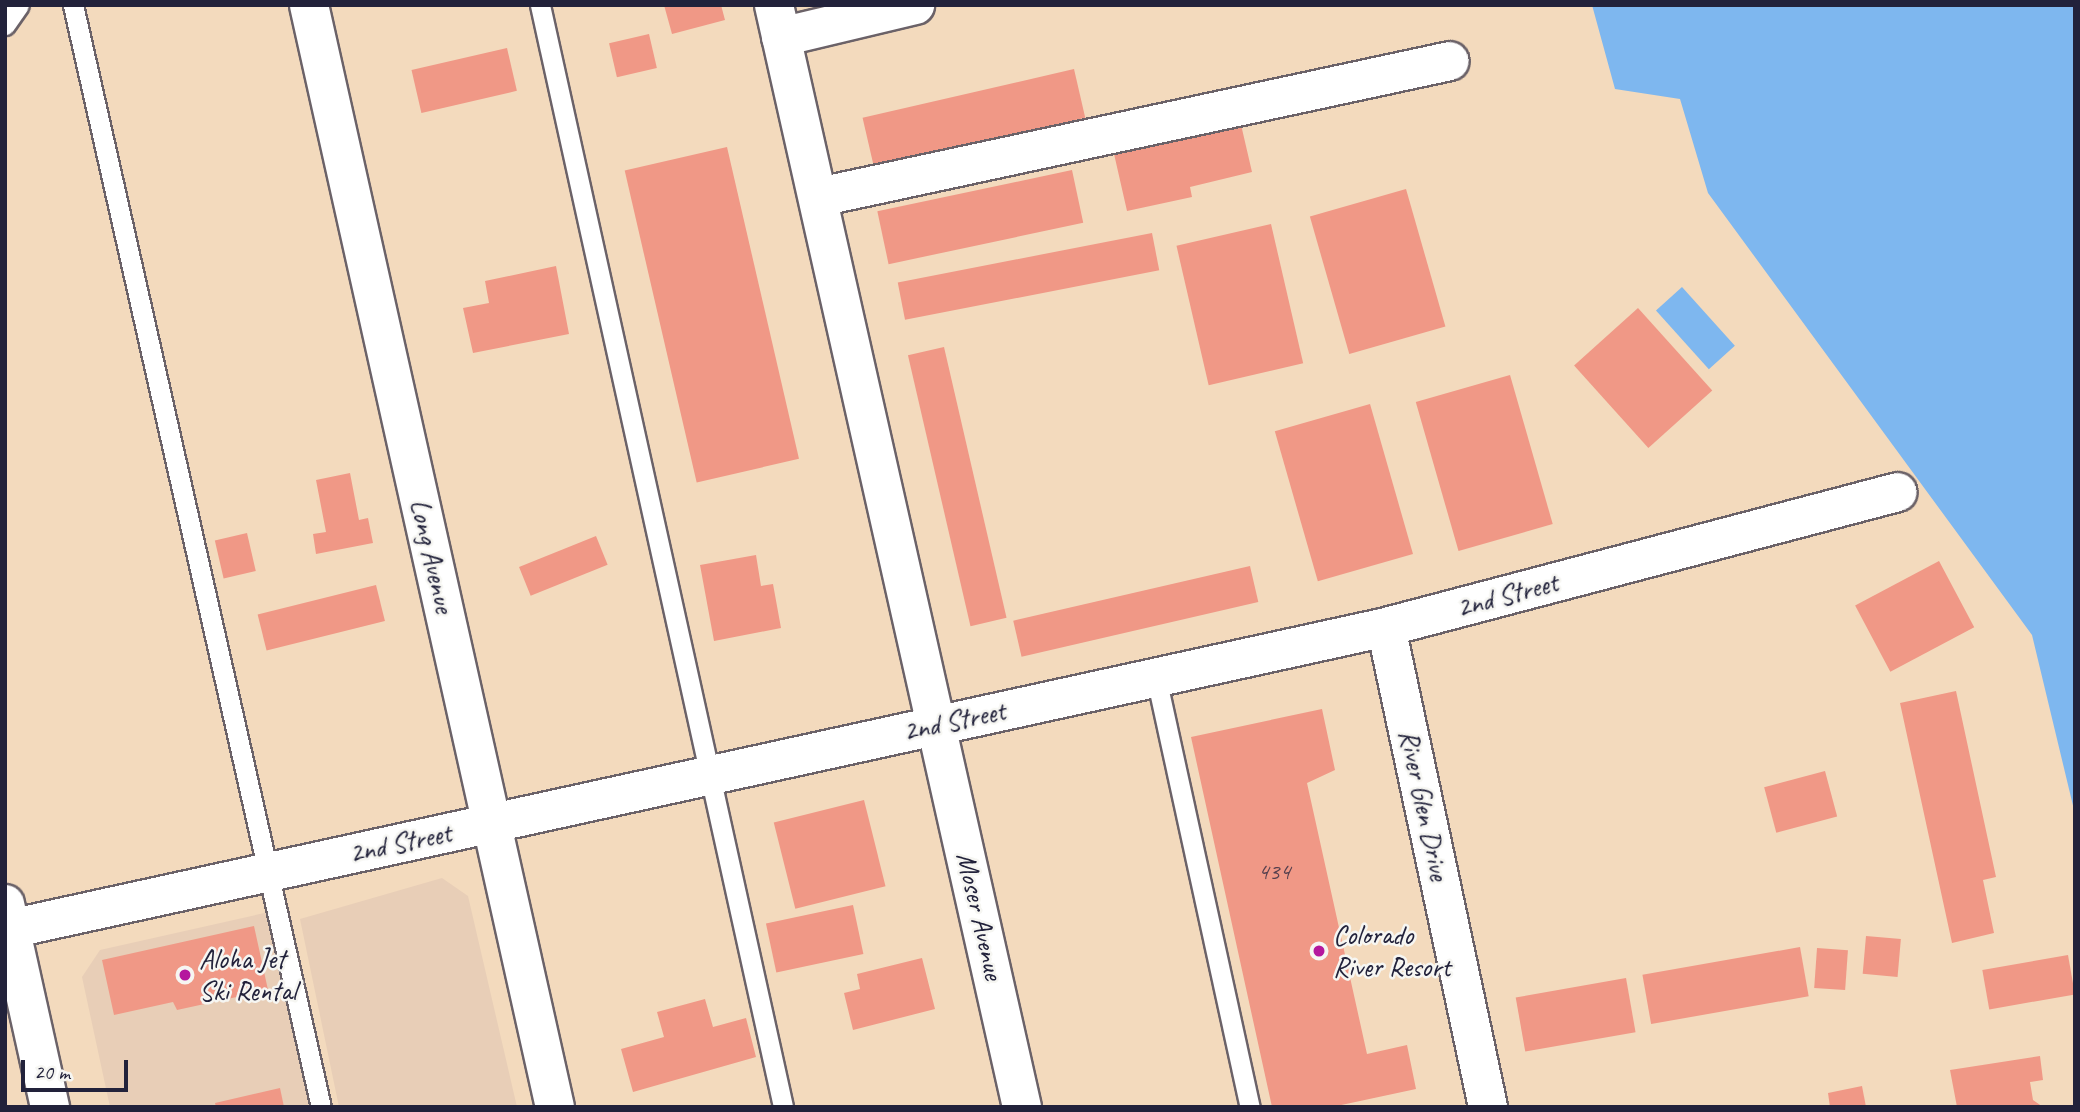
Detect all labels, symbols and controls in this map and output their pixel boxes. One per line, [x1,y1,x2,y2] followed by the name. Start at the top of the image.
[403,496,461,616] street label: Long Avenue
[1452,565,1562,625] street label: 2nd Street
[900,694,1008,748] street label: 2nd Street
[1392,727,1456,883] street label: River Glen Drive
[346,816,454,870] street label: 2nd Street
[949,849,1011,983] street label: Moser Avenue
[1258,858,1290,886] house number: 434
[1333,918,1451,984] place label: Colorado River Resort
[199,942,297,1008] place label: Aloha Jet Ski Rental
[1311,943,1327,959] marker: Colorado River Resort
[177,967,193,983] marker: Aloha Jet Ski Rental
[24,1046,131,1090] scale bar
[34,1059,70,1085] text: 20 m

